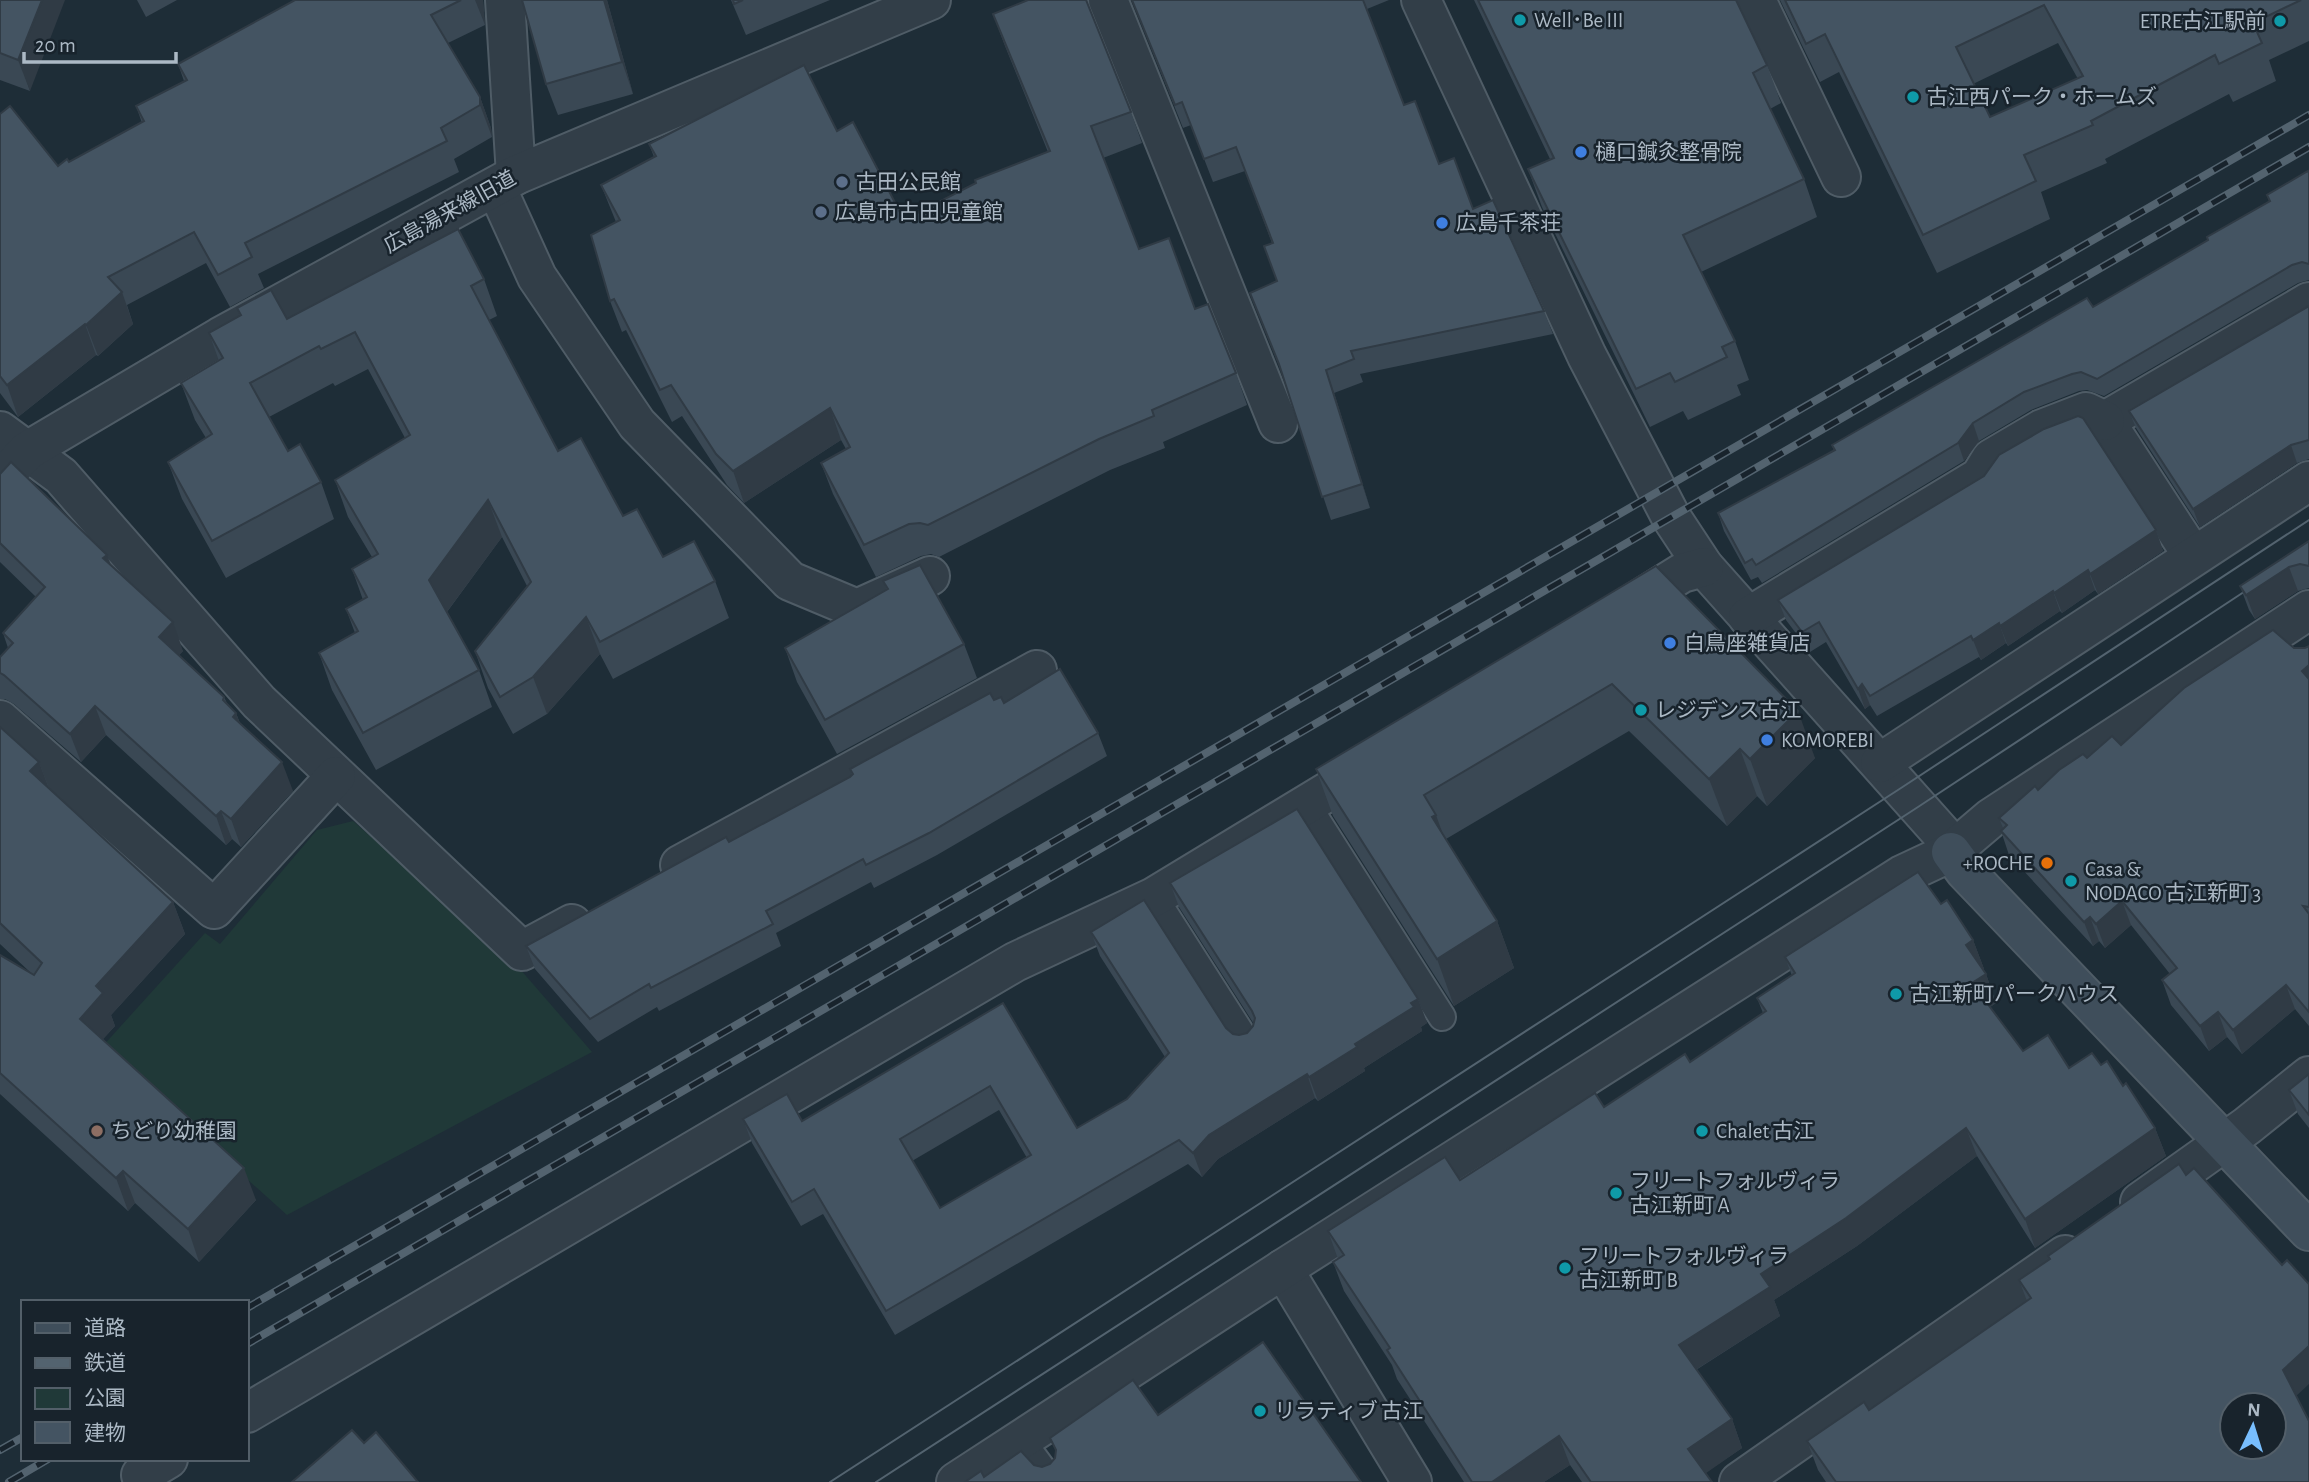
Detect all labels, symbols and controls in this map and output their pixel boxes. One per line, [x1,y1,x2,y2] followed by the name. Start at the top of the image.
[1534,10,1623,31] place label: Well･Be III
[2140,10,2266,32] place label: ETRE古江駅前
[1512,12,1528,28] marker: Well･Be III
[2272,13,2288,29] marker: ETRE古江駅前
[24,21,177,65] scale bar
[35,35,76,56] text: 20 m
[1927,85,2157,108] place label: 古江西パーク・ホームズ
[1905,89,1921,105] marker: 古江西パーク・ホームズ
[1595,141,1742,163] place label: 樋口鍼灸整骨院
[1573,144,1589,160] marker: 樋口鍼灸整骨院
[380,166,519,257] street label: 広島湯来線旧道
[856,171,961,193] place label: 古田公民館
[834,174,850,190] marker: 古田公民館
[835,201,1003,223] place label: 広島市古田児童館
[813,204,829,220] marker: 広島市古田児童館
[1456,212,1561,234] place label: 広島千茶荘
[1434,215,1450,231] marker: 広島千茶荘
[1684,632,1810,654] place label: 白鳥座雑貨店
[1662,635,1678,651] marker: 白鳥座雑貨店
[1655,699,1802,721] place label: レジデンス古江
[1633,702,1649,718] marker: レジデンス古江
[1781,730,1874,751] place label: KOMOREBI
[1759,732,1775,748] marker: KOMOREBI
[1963,853,2033,874] place label: +ROCHE
[2039,855,2055,871] marker: +ROCHE
[2085,859,2261,904] place label: Casa & NODACO 古江新町 3
[2063,873,2079,889] marker: Casa & NODACO 古江新町 3
[1910,983,2119,1005] place label: 古江新町パークハウス
[1888,986,1904,1002] marker: 古江新町パークハウス
[111,1120,237,1142] place label: ちどり幼稚園
[1716,1120,1815,1142] place label: Chalet 古江
[89,1123,105,1139] marker: ちどり幼稚園
[1694,1123,1710,1139] marker: Chalet 古江
[1630,1170,1840,1216] place label: フリートフォルヴィラ 古江新町 A
[1608,1185,1624,1201] marker: フリートフォルヴィラ 古江新町 A
[1579,1245,1789,1291] place label: フリートフォルヴィラ 古江新町 B
[1557,1260,1573,1276] marker: フリートフォルヴィラ 古江新町 B
[21,1300,248,1461] legend
[84,1317,126,1339] text: 道路
[84,1352,126,1374] text: 鉄道
[84,1388,126,1409] text: 公園
[2218,1391,2288,1461] north arrow
[1274,1399,1423,1422] place label: リラティブ 古江
[2247,1401,2261,1420] text: N
[1252,1403,1268,1419] marker: リラティブ 古江
[84,1422,126,1444] text: 建物

